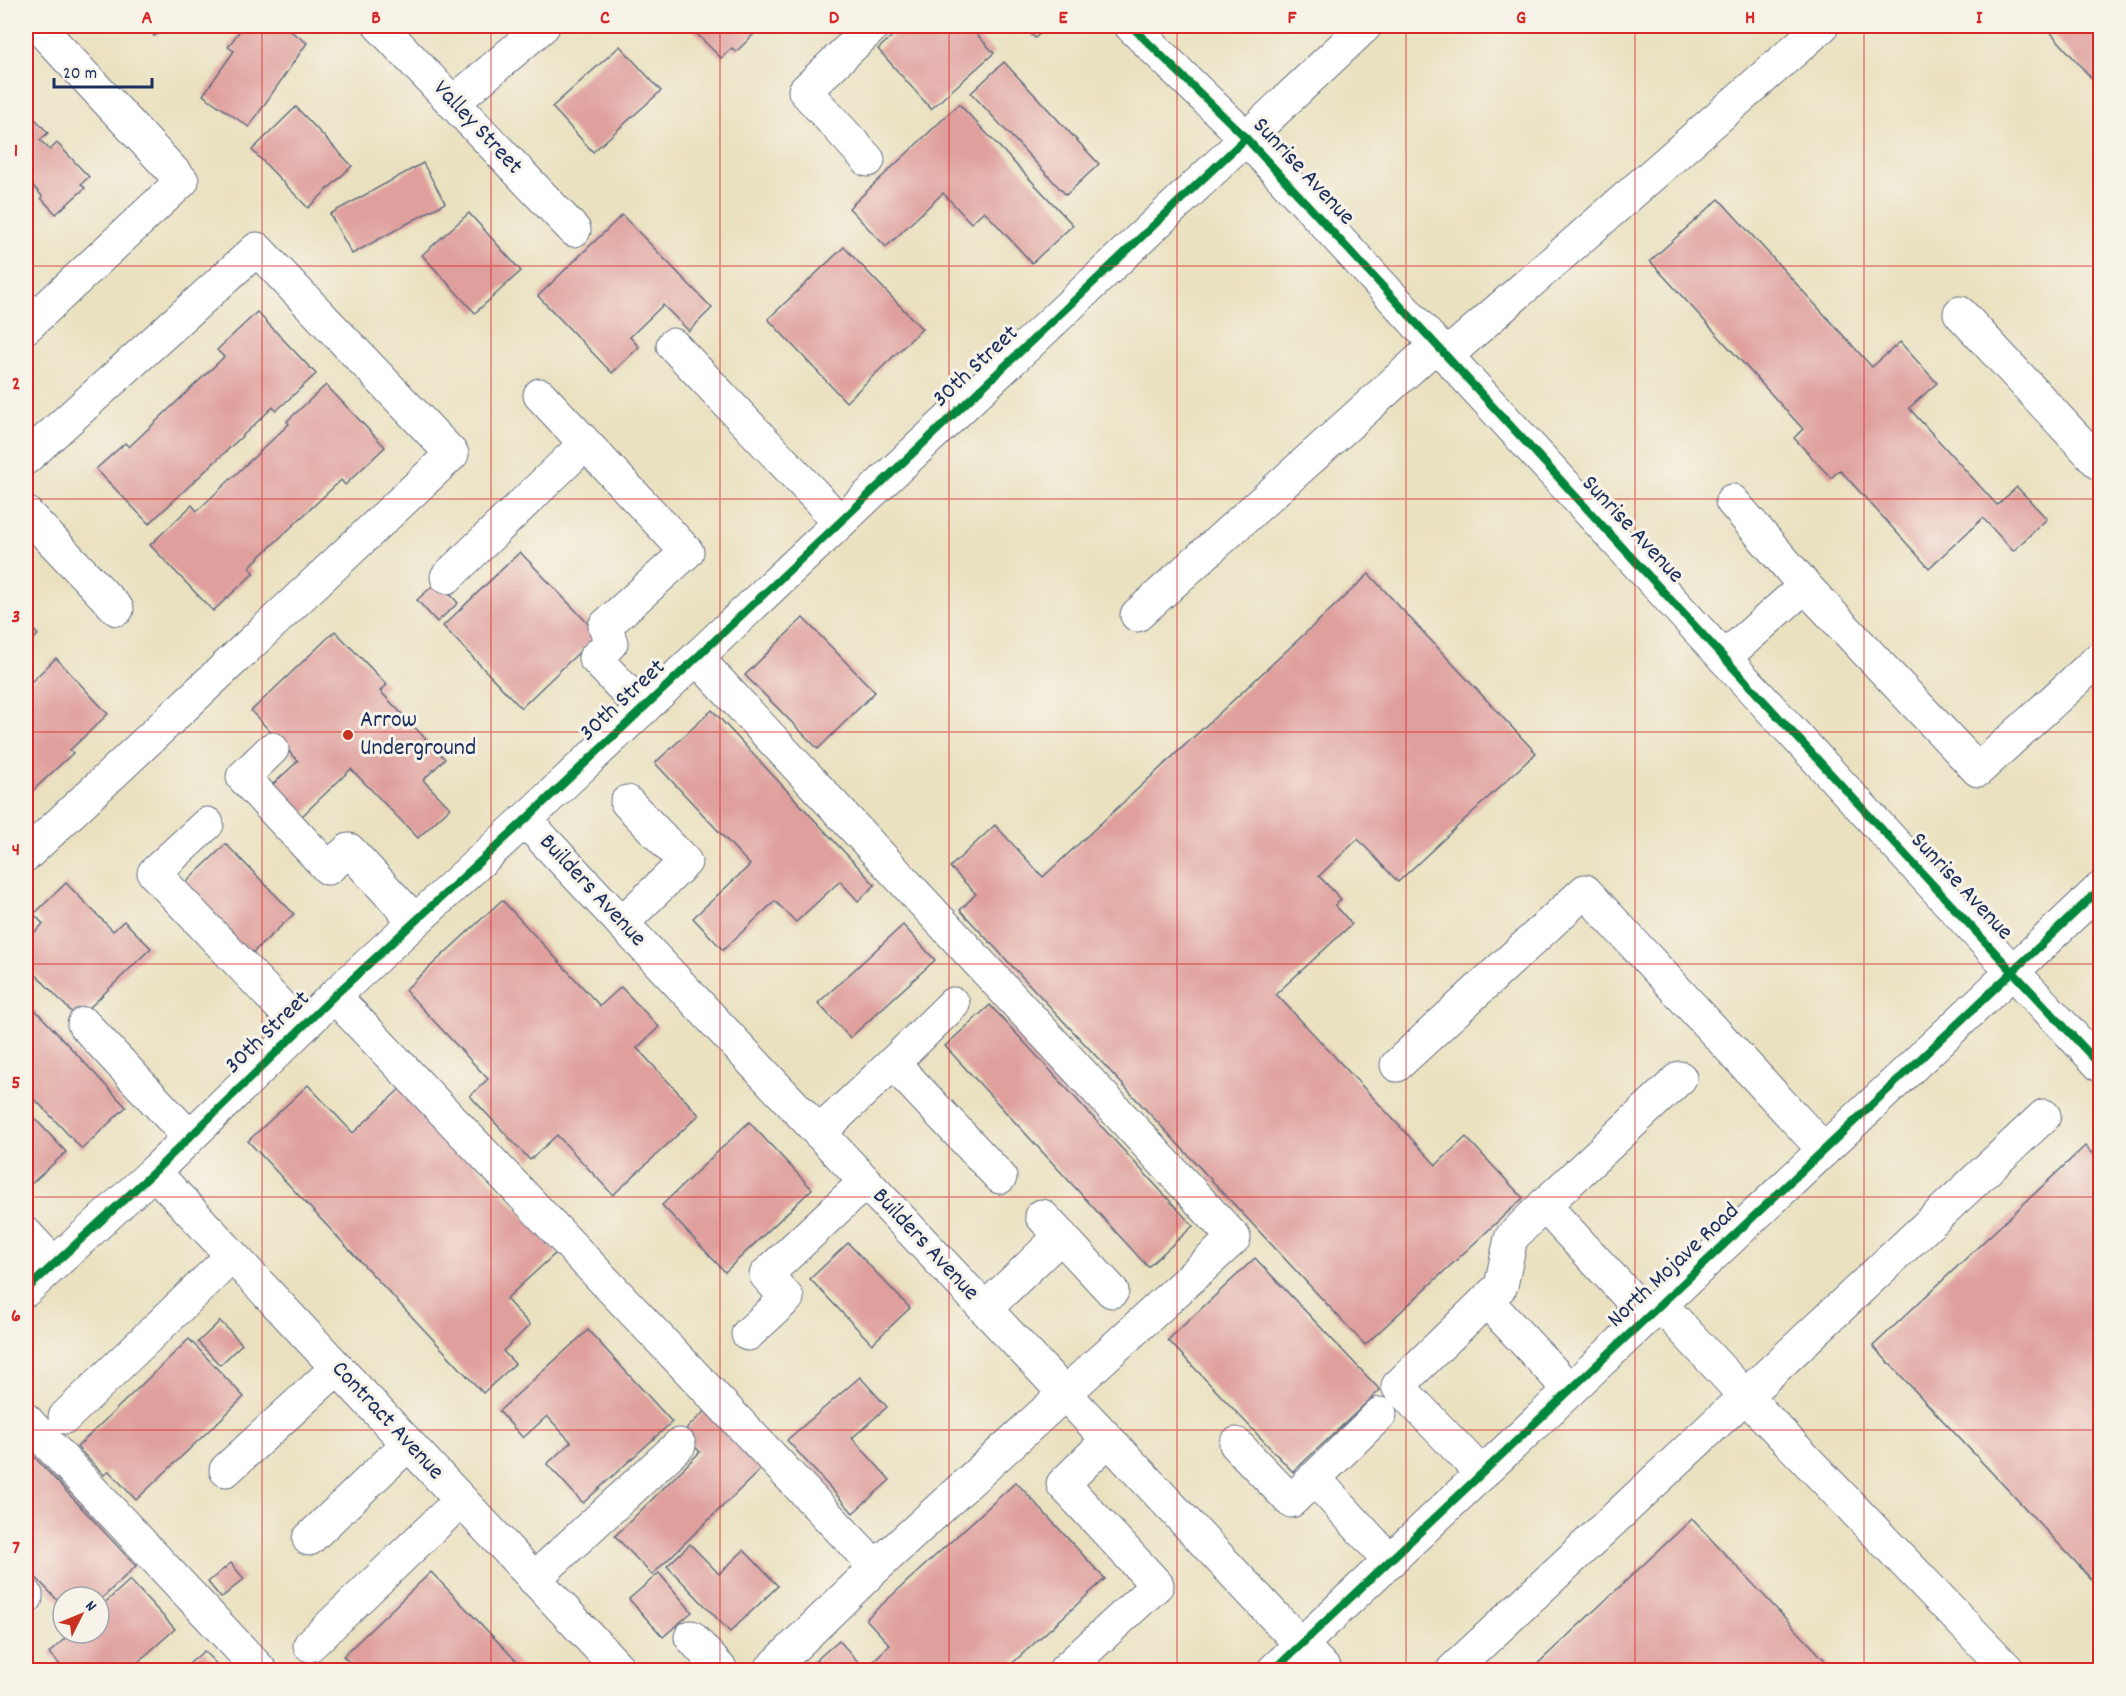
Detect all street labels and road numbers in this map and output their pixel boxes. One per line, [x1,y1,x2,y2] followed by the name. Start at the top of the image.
[424,73,530,183] street label: Valley Street
[1244,110,1362,234] street label: Sunrise Avenue
[925,318,1027,416] street label: 30th Street
[1573,468,1691,592] street label: Sunrise Avenue
[572,652,674,750] street label: 30th Street
[1902,825,2020,949] street label: Sunrise Avenue
[531,827,653,955] street label: Builders Avenue
[218,983,319,1083] street label: 30th Street
[864,1181,986,1309] street label: Builders Avenue
[1600,1196,1748,1336] street label: North Mojave Road
[323,1354,451,1488] street label: Contract Avenue

